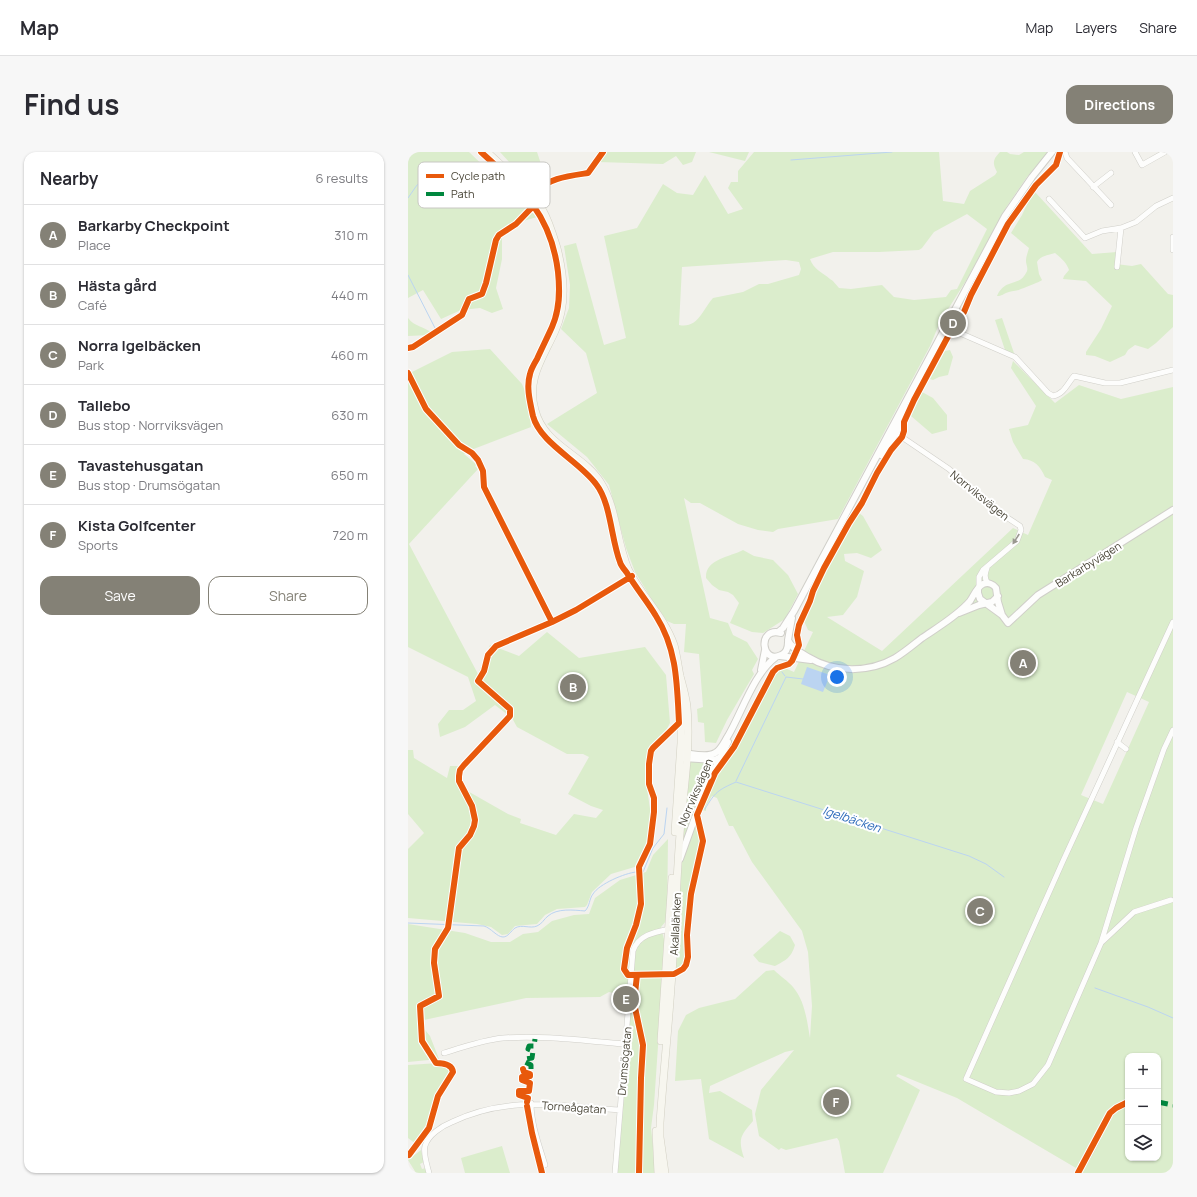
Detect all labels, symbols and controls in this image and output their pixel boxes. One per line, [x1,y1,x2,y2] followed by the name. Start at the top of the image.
[20,15,59,41] text: Map
[1025,18,1053,37] text: Map
[1075,18,1117,37] text: Layers
[1139,18,1177,37] text: Share
[24,85,119,123] text: Find us
[1066,85,1173,124] button: Directions
[418,162,550,208] legend
[40,167,98,190] text: Nearby
[451,168,505,183] text: Cycle path
[316,169,368,187] text: 6 results
[451,186,474,201] text: Path
[78,215,230,236] text: Barkarby Checkpoint
[49,226,57,244] text: A
[334,226,368,244] text: 310 m
[78,236,111,254] text: Place
[78,275,157,296] text: Hästa gård
[49,286,57,304] text: B
[331,286,368,304] text: 440 m
[78,296,107,314] text: Café
[940,308,966,338] pin: D
[78,335,201,356] text: Norra Igelbäcken
[48,346,58,364] text: C
[331,346,368,364] text: 460 m
[78,356,104,374] text: Park
[78,395,131,416] text: Tallebo
[48,406,58,424] text: D
[331,406,368,424] text: 630 m
[78,416,223,434] text: Bus stop · Norrviksvägen
[78,455,203,476] text: Tavastehusgatan
[49,466,57,484] text: E
[331,466,368,484] text: 650 m
[947,467,1013,523] street label: Norrviksvägen
[78,476,220,494] text: Bus stop · Drumsögatan
[78,515,196,536] text: Kista Golfcenter
[50,526,56,544] text: F
[333,526,368,544] text: 720 m
[1012,534,1020,545] one-way arrow
[78,536,118,554] text: Sports
[1052,538,1124,590] street label: Barkarbyvägen
[40,576,200,615] button: Save
[208,576,368,615] button: Share
[1010,648,1036,678] pin: A
[827,667,847,687] your location
[560,672,586,702] pin: B
[674,756,716,828] street label: Norrviksvägen
[821,802,884,837] water label: Igelbäcken
[666,892,684,956] street label: Akallalänken
[967,896,993,926] pin: C
[613,984,639,1014] pin: E
[614,1026,634,1096] street label: Drumsögatan
[1125,1053,1161,1161] map controls
[1125,1053,1161,1089] button: +
[823,1087,849,1117] pin: F
[1125,1089,1161,1125] button: −
[541,1097,607,1117] street label: Torneågatan
[1125,1125,1161,1161] button: layers

